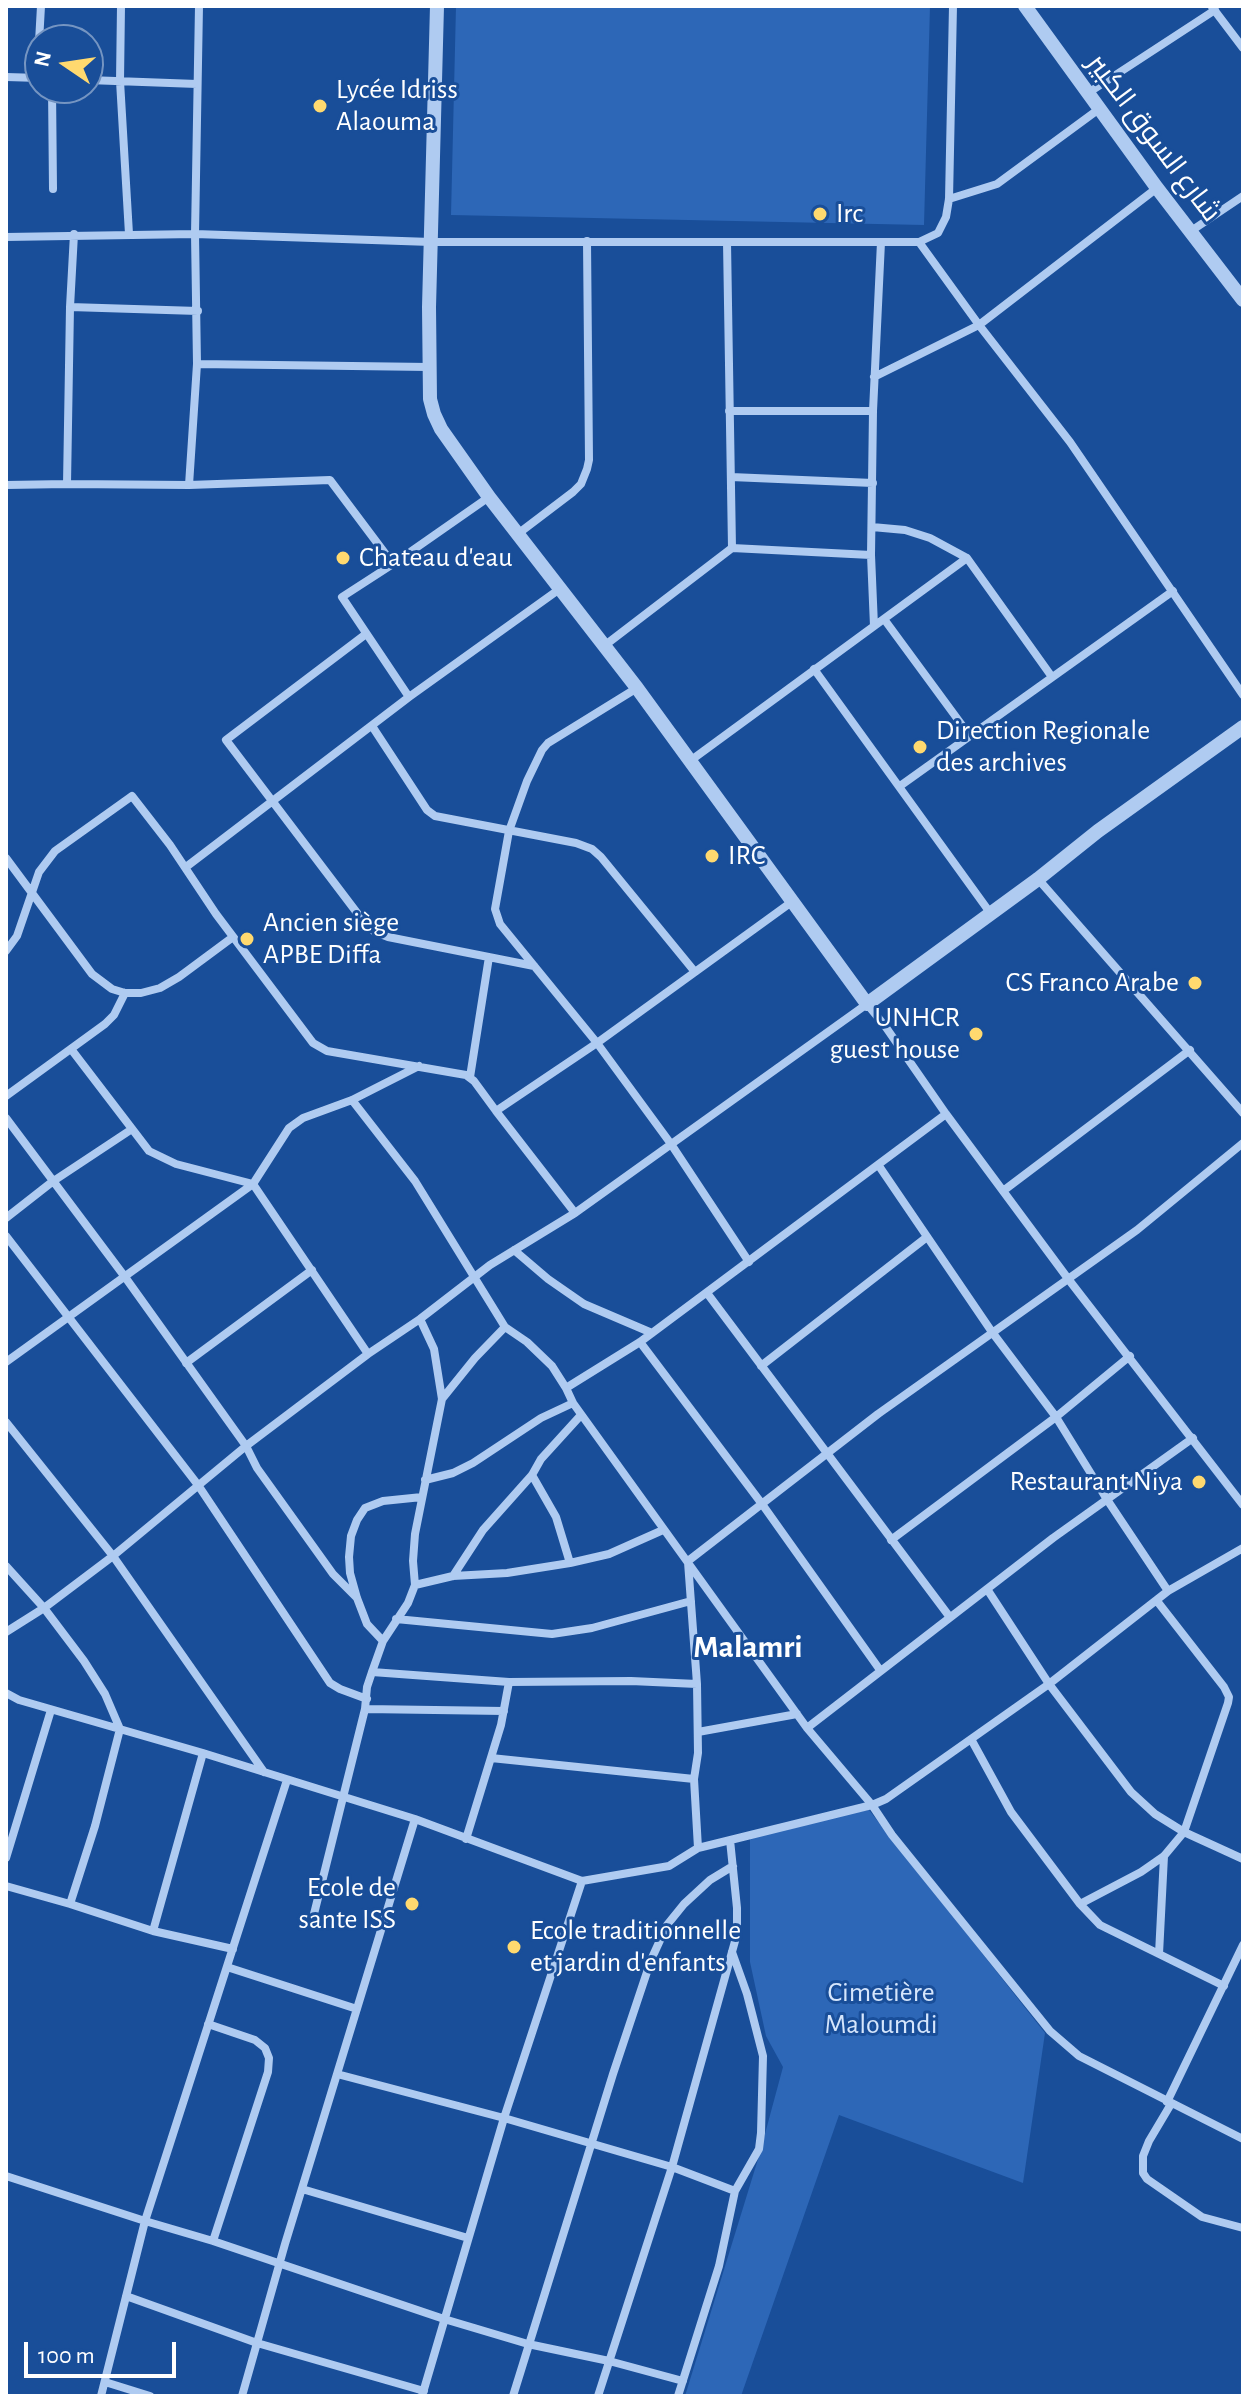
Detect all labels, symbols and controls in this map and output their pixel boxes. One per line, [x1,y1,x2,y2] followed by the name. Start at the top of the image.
[24,24,104,104] north arrow
[1080,47,1228,229] street label: شارع السوق الكبير
[30,49,55,69] text: N
[336,73,458,139] place label: Lycée Idriss Alaouma
[311,97,329,115] marker: Lycée Idriss Alaouma
[836,197,863,231] place label: Irc
[811,205,829,223] marker: Irc
[359,541,513,575] place label: Chateau d'eau
[334,549,352,567] marker: Chateau d'eau
[936,714,1150,780] place label: Direction Regionale des archives
[911,738,929,756] marker: Direction Regionale des archives
[728,839,765,873] place label: IRC
[703,847,721,865] marker: IRC
[263,906,399,972] place label: Ancien siège APBE Diffa
[238,930,256,948] marker: Ancien siège APBE Diffa
[1006,966,1179,1000] place label: CS Franco Arabe
[1186,974,1204,992] marker: CS Franco Arabe
[829,1001,960,1067] place label: UNHCR guest house
[967,1025,985,1043] marker: UNHCR guest house
[1010,1465,1183,1499] place label: Restaurant Niya
[1190,1473,1208,1491] marker: Restaurant Niya
[693,1628,803,1666] district label: Malamri
[299,1871,396,1937] place label: Ecole de sante ISS
[403,1895,421,1913] marker: Ecole de sante ISS
[530,1914,741,1980] place label: Ecole traditionnelle et jardin d'enfants
[505,1938,523,1956] marker: Ecole traditionnelle et jardin d'enfants
[824,1976,938,2042] park label: Cimetière Maloumdi
[28,2326,180,2376] scale bar
[38,2344,95,2368] text: 100 m

